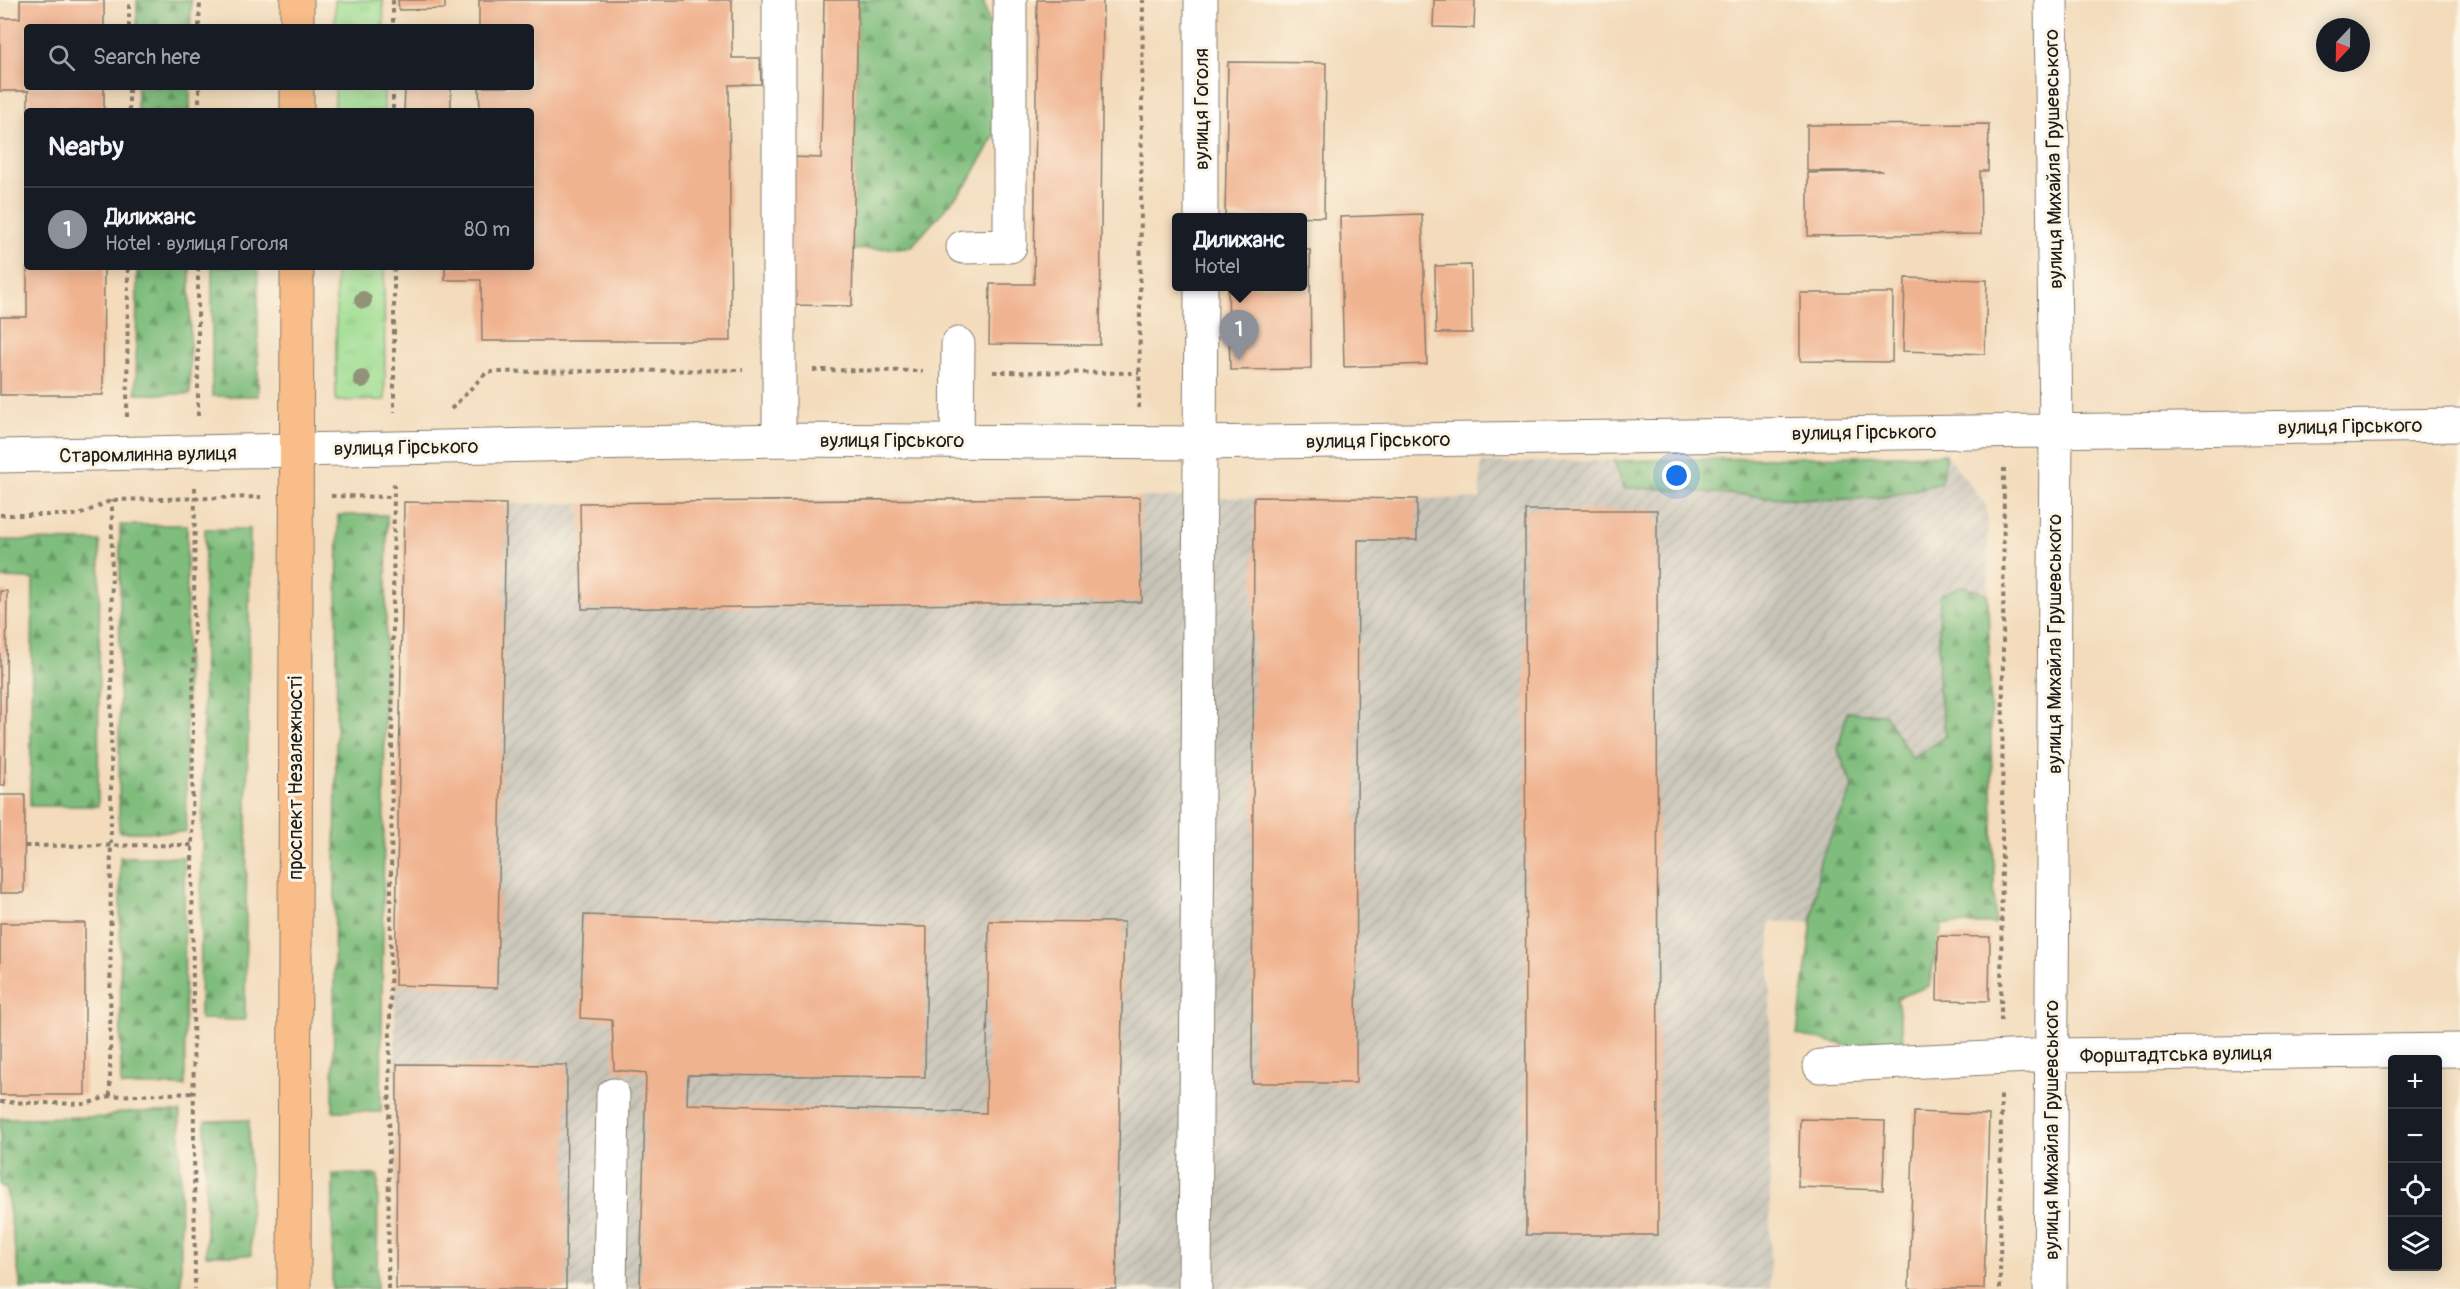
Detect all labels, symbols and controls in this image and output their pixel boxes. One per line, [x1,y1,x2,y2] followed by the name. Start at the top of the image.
[2316,18,2370,72] north arrow
[24,24,534,90] search box
[2039,29,2068,289] street label: вулиця Михайла Грушевського
[45,41,78,74] icon: search
[93,43,200,71] text: Search here
[1189,48,1214,170] street label: вулиця Гоголя
[48,131,124,163] text: Nearby
[105,203,196,231] text: Дилижанс
[1172,213,1307,291] popup
[64,217,71,242] text: 1
[464,217,510,242] text: 80 m
[1194,226,1285,254] text: Дилижанс
[105,231,288,256] text: Hotel · вулиця Гоголя
[1194,254,1240,279] text: Hotel
[1220,310,1258,360] pin: 1
[2277,413,2423,440] street label: вулиця Гірського
[1791,419,1937,446] street label: вулиця Гірського
[1305,427,1451,454] street label: вулиця Гірського
[820,428,965,453] street label: вулиця Гірського
[333,434,479,461] street label: вулиця Гірського
[59,440,237,469] street label: Старомлинна вулиця
[1662,461,1691,490] your location
[2042,514,2067,774] street label: вулиця Михайла Грушевського
[283,676,308,880] street label: проспект Незалежності
[2039,1000,2064,1260] street label: вулиця Михайла Грушевського
[2080,1040,2272,1069] street label: Форштадтська вулиця
[2388,1055,2442,1271] map controls
[2388,1055,2442,1109] button: +
[2388,1109,2442,1163] button: −
[2388,1163,2442,1217] button: locate
[2388,1217,2442,1271] button: layers

